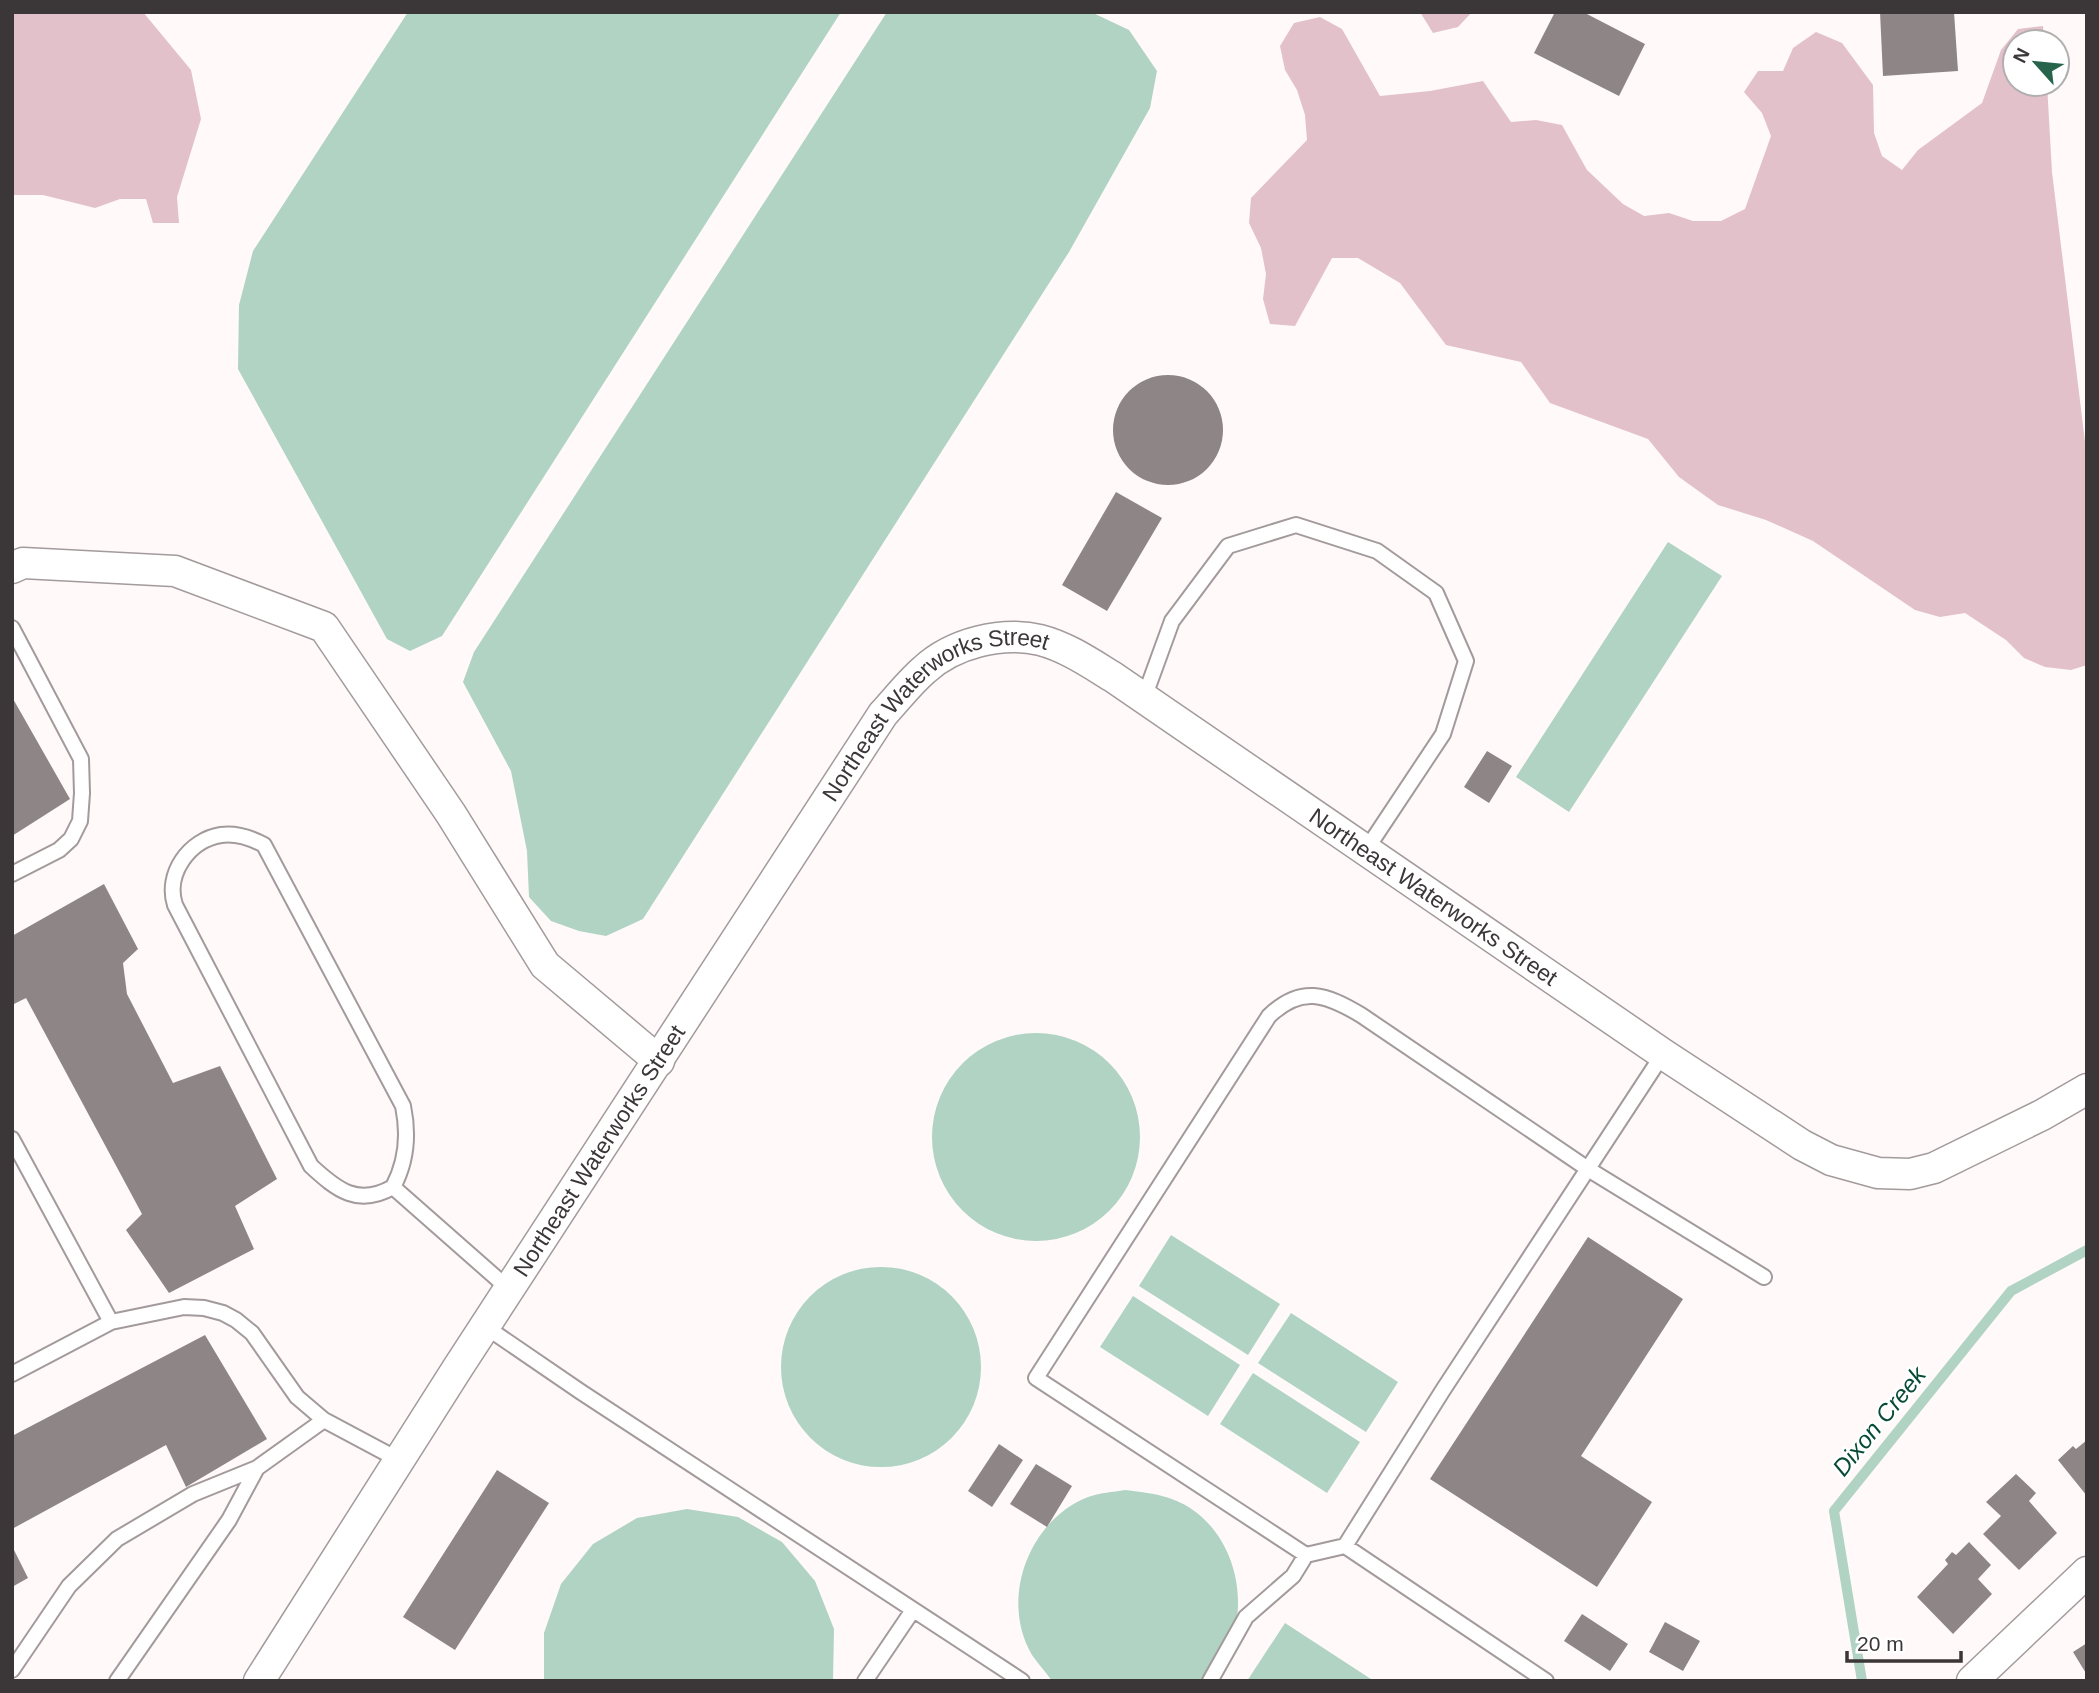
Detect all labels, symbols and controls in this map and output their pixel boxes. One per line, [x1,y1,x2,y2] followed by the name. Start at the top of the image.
[2001,28,2071,98] north arrow
[2009,45,2034,66] text: N
[817,624,1053,806] street label: Northeast Waterworks Street
[1305,803,1563,991] street label: Northeast Waterworks Street
[508,1020,691,1281] street label: Northeast Waterworks Street
[1827,1360,1932,1481] water label: Dixon Creek
[1847,1620,1961,1664] scale bar
[1857,1632,1904,1655] text: 20 m

